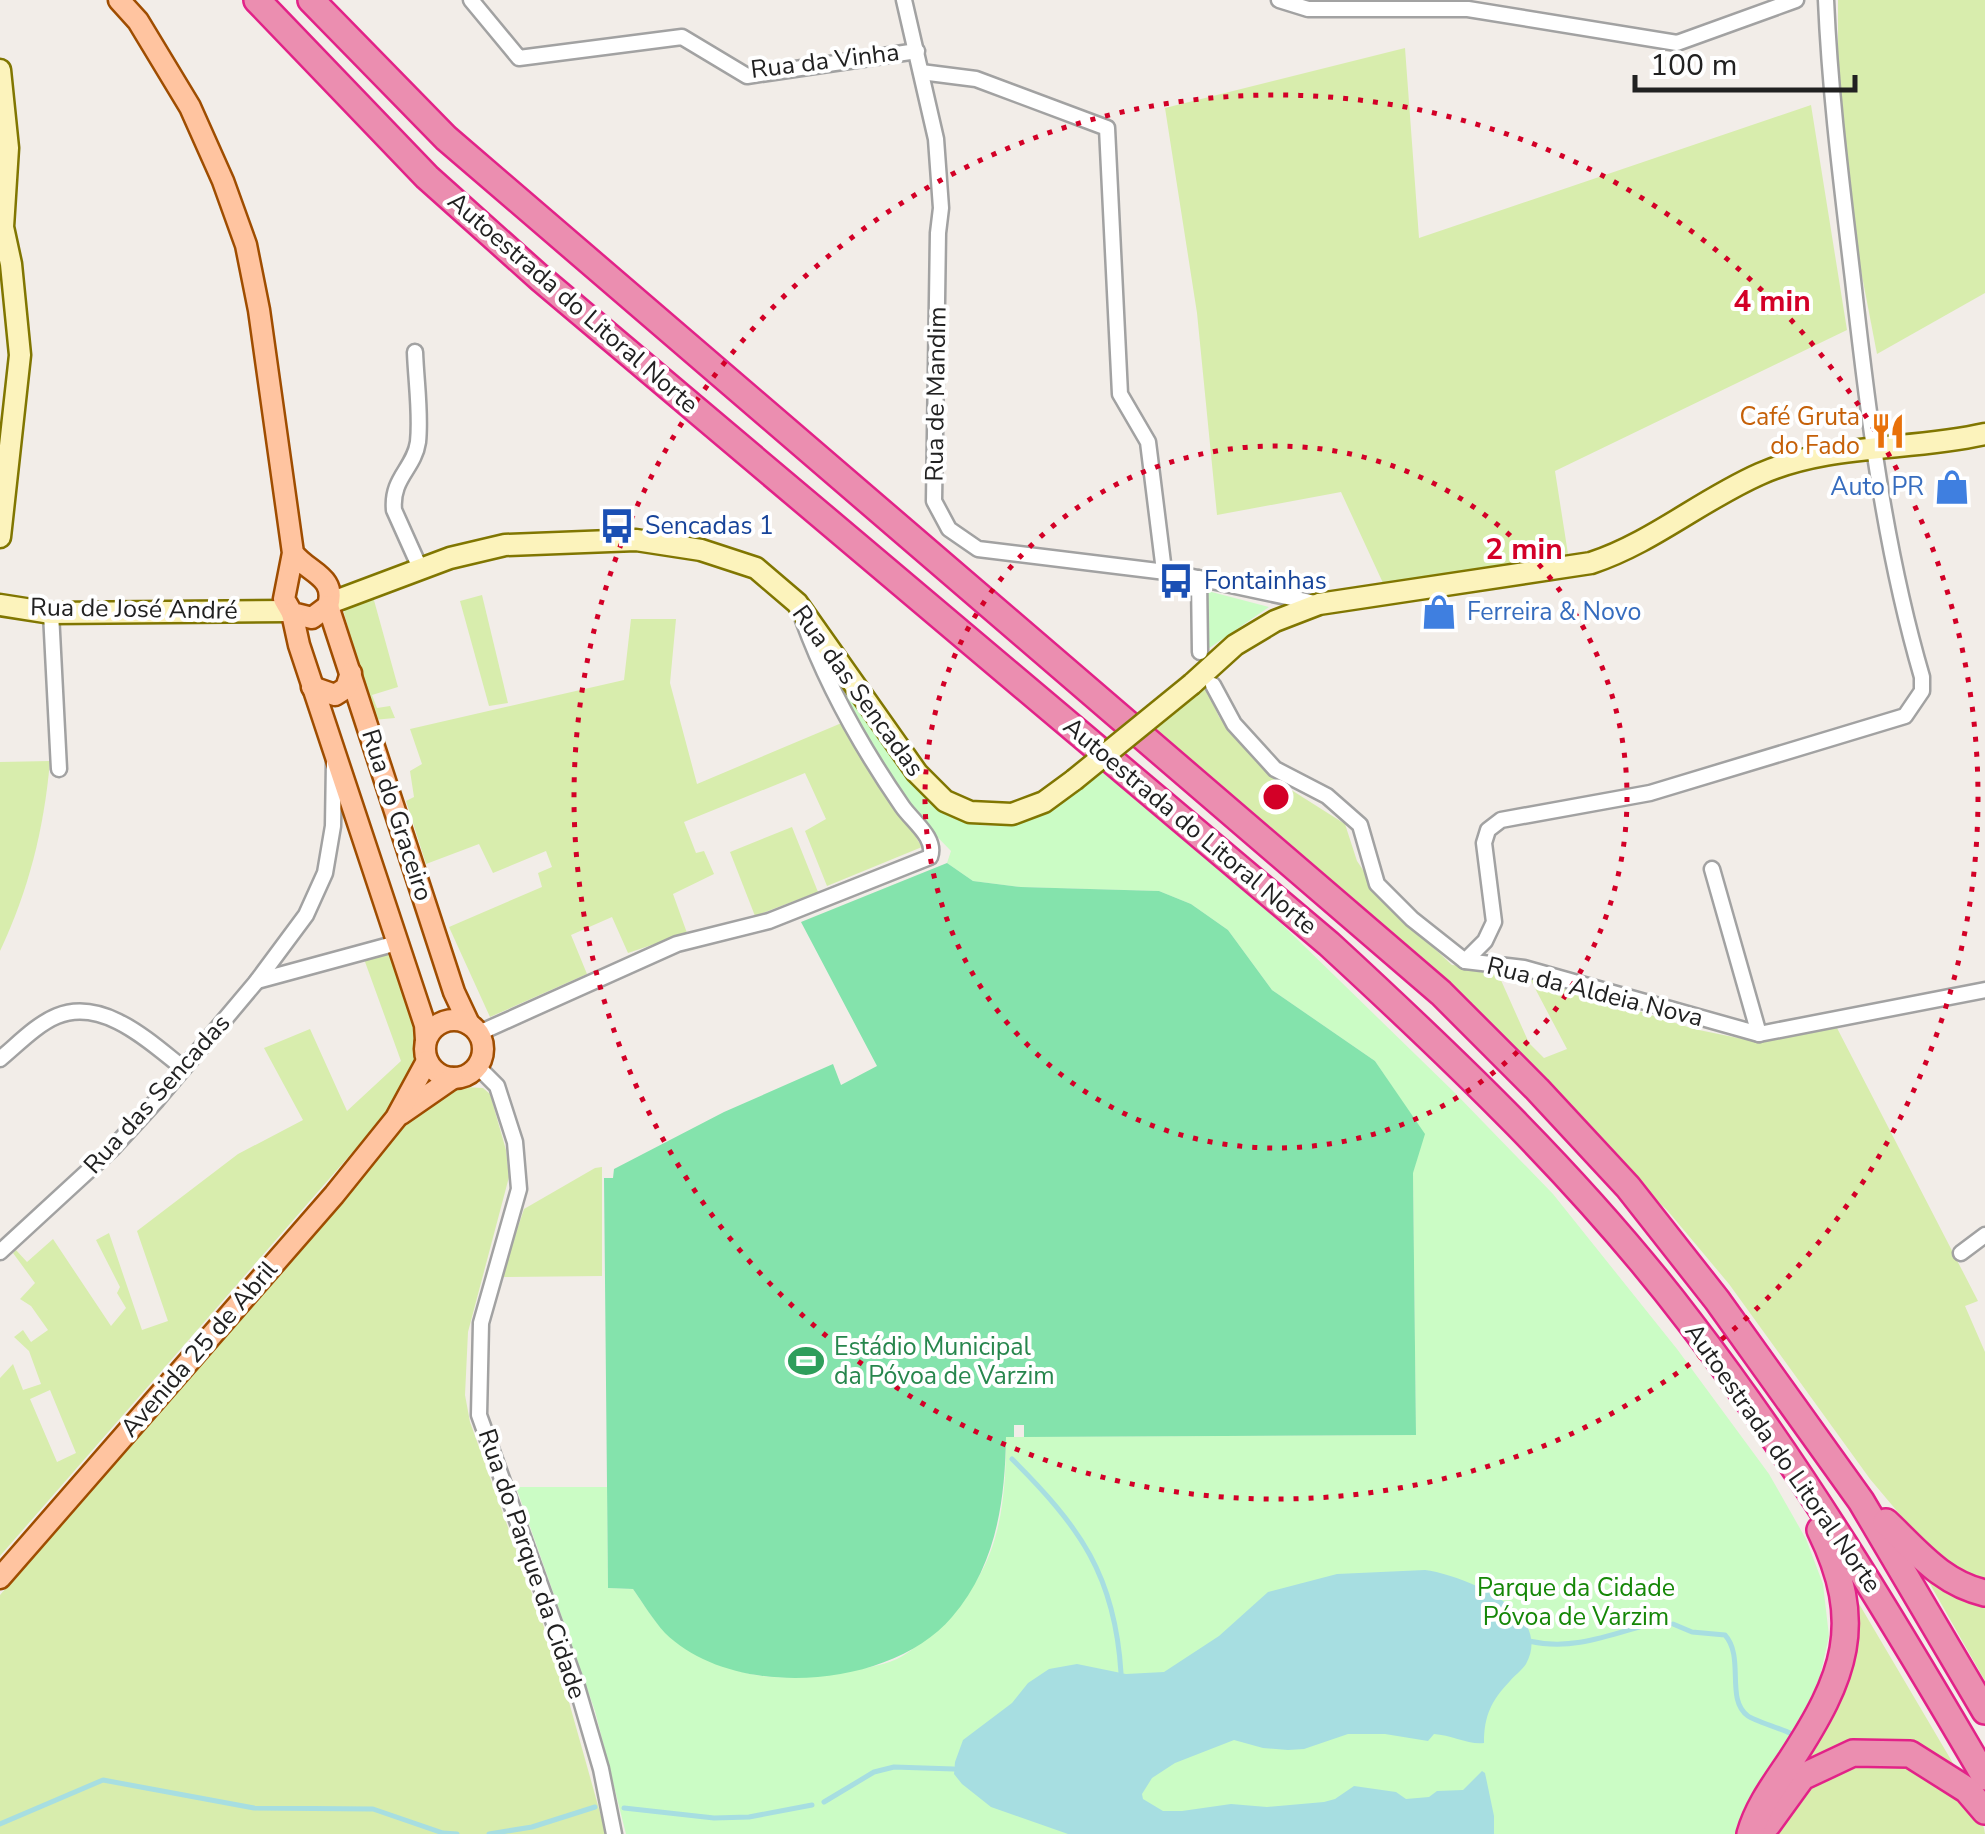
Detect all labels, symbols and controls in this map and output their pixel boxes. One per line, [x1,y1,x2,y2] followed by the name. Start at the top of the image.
[1635,30,1855,92] scale bar
[749,35,901,87] street label: Rua da Vinha
[1650,45,1737,86] text: 100 m
[440,185,706,421] street label: Autoestrada do Litoral Norte
[1733,281,1811,322] text: 4 min
[917,306,955,482] street label: Rua de Mandim
[1740,400,1860,463] place label: Café Gruta do Fado
[1869,412,1907,450] restaurant icon: Café Gruta do Fado
[1933,468,1971,506] shop icon: Auto PR
[1830,470,1924,504] place label: Auto PR
[598,507,636,545] bus stop icon: Sencadas 1
[645,509,774,543] place label: Sencadas 1
[1485,529,1563,570] text: 2 min
[1157,562,1195,600] bus stop icon: Fontainhas
[1204,564,1327,598] place label: Fontainhas
[30,590,238,628] street label: Rua de José André
[1420,593,1458,631] shop icon: Ferreira & Novo
[1467,595,1641,629] place label: Ferreira & Novo
[784,598,932,784] street label: Rua das Sencadas
[1056,710,1324,942] street label: Autoestrada do Litoral Norte
[353,725,441,905] street label: Rua do Graceiro
[1258,779,1294,815] centre of rings
[1483,949,1707,1035] street label: Rua da Aldeia Nova
[76,1007,238,1181] street label: Rua das Sencadas
[113,1253,286,1444] street label: Avenida 25 de Abril
[1677,1316,1889,1600] street label: Autoestrada do Litoral Norte
[834,1330,1055,1393] place label: Estádio Municipal da Póvoa de Varzim
[787,1342,825,1380] sports icon: Estádio Municipal da Póvoa de Varzim
[470,1424,594,1704] street label: Rua do Parque da Cidade
[1477,1571,1675,1634] park label: Parque da Cidade Póvoa de Varzim

